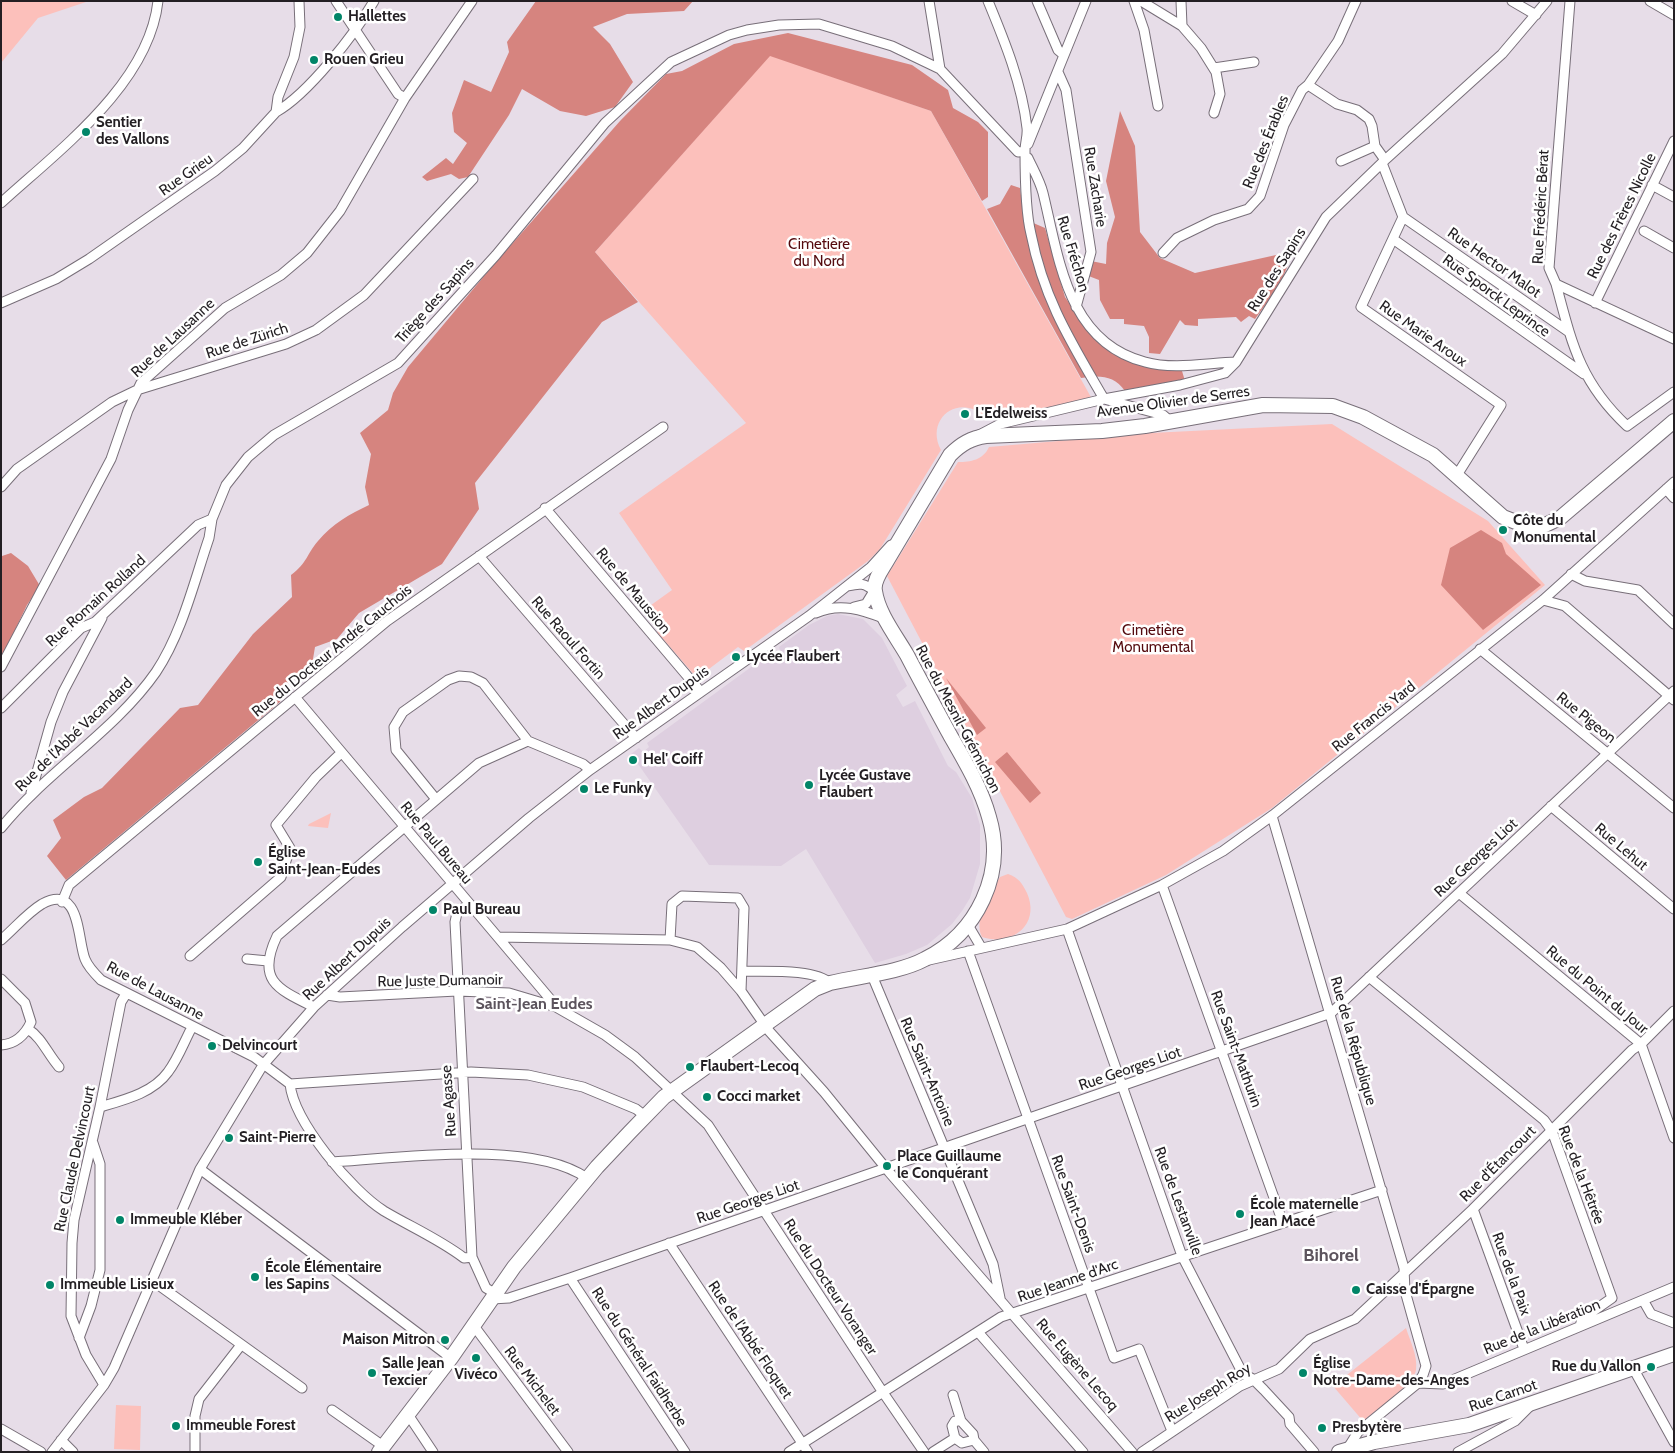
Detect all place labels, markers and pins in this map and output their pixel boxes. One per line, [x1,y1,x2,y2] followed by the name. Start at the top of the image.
[348,8,406,26] place label: Hallettes
[332,11,344,23] marker: Hallettes
[324,51,404,69] place label: Rouen Grieu
[308,54,320,66] marker: Rouen Grieu
[96,114,169,149] place label: Sentier des Vallons
[80,126,92,138] marker: Sentier des Vallons
[975,405,1047,423] place label: L'Edelweiss
[959,408,971,420] marker: L'Edelweiss
[1513,512,1596,547] place label: Côte du Monumental
[1497,524,1509,536] marker: Côte du Monumental
[746,648,840,666] place label: Lycée Flaubert
[730,651,742,663] marker: Lycée Flaubert
[643,751,703,769] place label: Hel' Coiff
[627,754,639,766] marker: Hel' Coiff
[819,767,911,802] place label: Lycée Gustave Flaubert
[803,779,815,791] marker: Lycée Gustave Flaubert
[594,780,652,798] place label: Le Funky
[578,783,590,795] marker: Le Funky
[268,844,380,879] place label: Église Saint-Jean-Eudes
[252,856,264,868] marker: Église Saint-Jean-Eudes
[443,901,521,919] place label: Paul Bureau
[427,904,439,916] marker: Paul Bureau
[222,1037,297,1055] place label: Delvincourt
[206,1040,218,1052] marker: Delvincourt
[700,1058,799,1076] place label: Flaubert-Lecoq
[684,1061,696,1073] marker: Flaubert-Lecoq
[717,1088,800,1106] place label: Cocci market
[701,1091,713,1103] marker: Cocci market
[239,1129,316,1147] place label: Saint-Pierre
[223,1132,235,1144] marker: Saint-Pierre
[897,1148,1001,1183] place label: Place Guillaume le Conquérant
[881,1160,893,1172] marker: Place Guillaume le Conquérant
[1250,1196,1358,1231] place label: École maternelle Jean Macé
[1234,1208,1246,1220] marker: École maternelle Jean Macé
[130,1211,242,1229] place label: Immeuble Kléber
[114,1214,126,1226] marker: Immeuble Kléber
[265,1259,381,1294] place label: École Élémentaire les Sapins
[249,1271,261,1283] marker: École Élémentaire les Sapins
[60,1276,174,1294] place label: Immeuble Lisieux
[44,1279,56,1291] marker: Immeuble Lisieux
[1366,1281,1474,1299] place label: Caisse d'Épargne
[1350,1284,1362,1296] marker: Caisse d'Épargne
[342,1331,435,1349] place label: Maison Mitron
[439,1334,451,1346] marker: Maison Mitron
[470,1352,482,1364] marker: Vivéco
[382,1355,445,1390] place label: Salle Jean Texcier
[1313,1355,1469,1390] place label: Église Notre-Dame-des-Anges
[1551,1358,1641,1376] place label: Rue du Vallon
[1645,1361,1657,1373] marker: Rue du Vallon
[454,1366,498,1384] place label: Vivéco
[366,1367,378,1379] marker: Salle Jean Texcier
[1297,1367,1309,1379] marker: Église Notre-Dame-des-Anges
[186,1417,296,1435] place label: Immeuble Forest
[1332,1419,1402,1437] place label: Presbytère
[170,1420,182,1432] marker: Immeuble Forest
[1316,1422,1328,1434] marker: Presbytère

